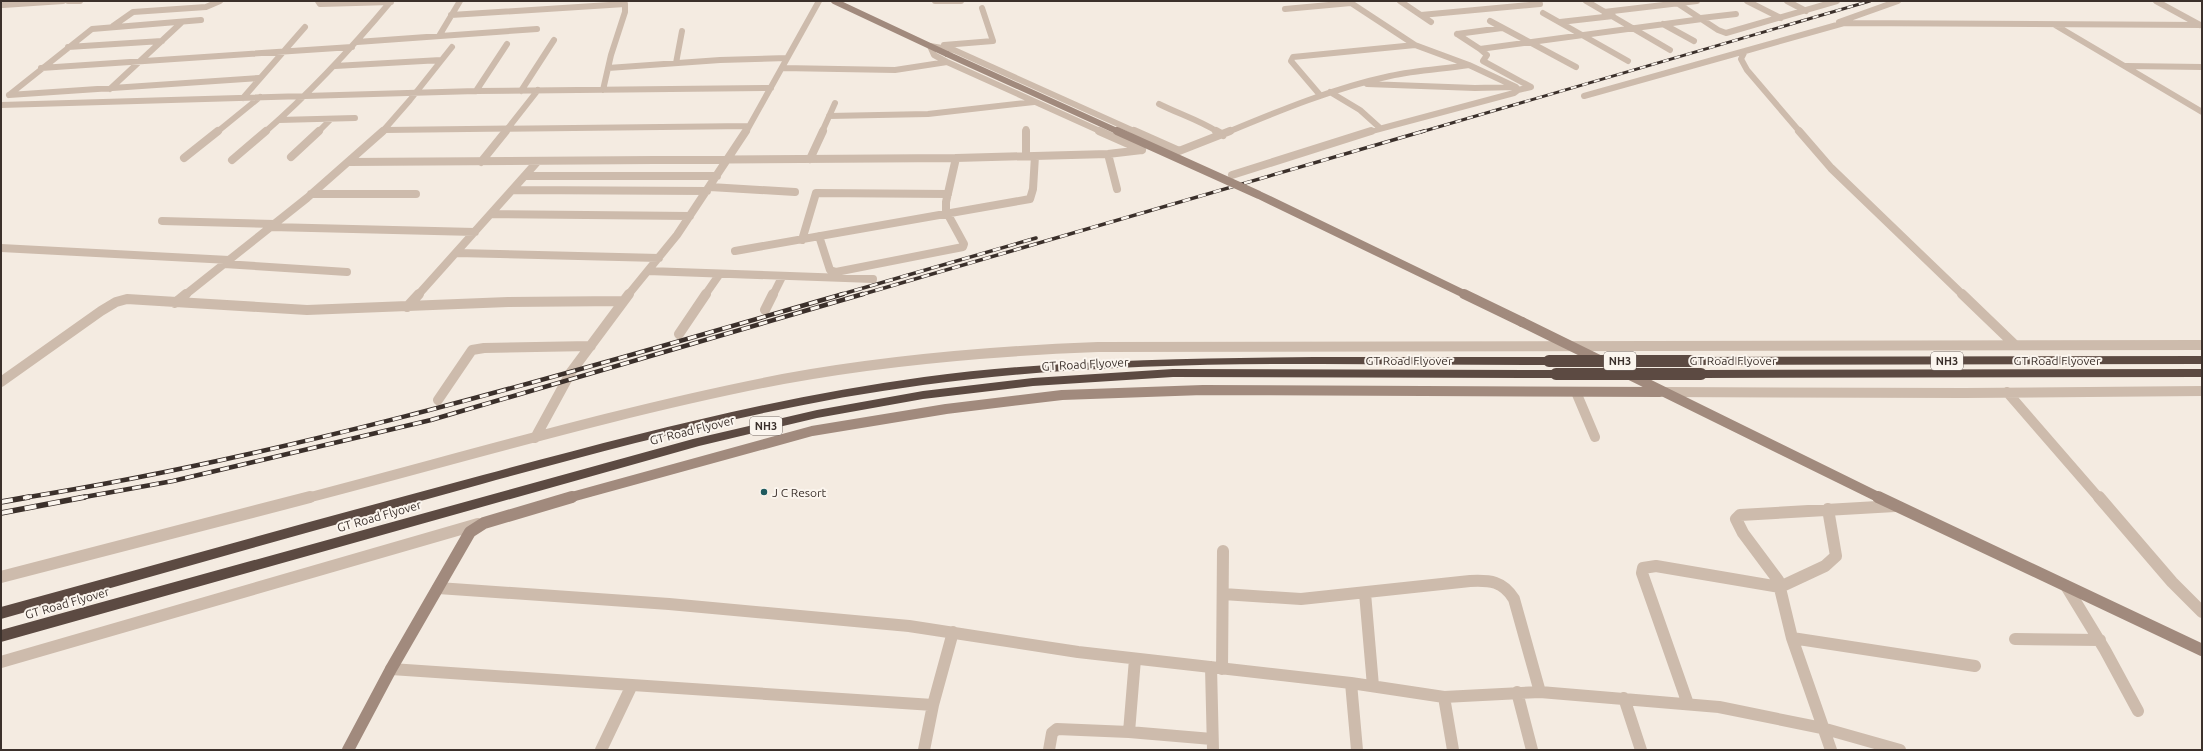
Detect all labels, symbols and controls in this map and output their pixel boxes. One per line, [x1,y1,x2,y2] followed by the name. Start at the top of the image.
[1604,352,1636,370] road number: NH3
[1931,352,1963,370] road number: NH3
[1366,354,1453,367] street label: GT Road Flyover
[1690,354,1777,367] street label: GT Road Flyover
[2014,354,2101,367] street label: GT Road Flyover
[1041,355,1129,373] street label: GT Road Flyover
[648,413,736,447] street label: GT Road Flyover
[750,417,782,435] road number: NH3
[772,486,827,499] place label: J C Resort
[759,487,769,497] marker: J C Resort
[335,498,423,534] street label: GT Road Flyover
[23,585,111,621] street label: GT Road Flyover

